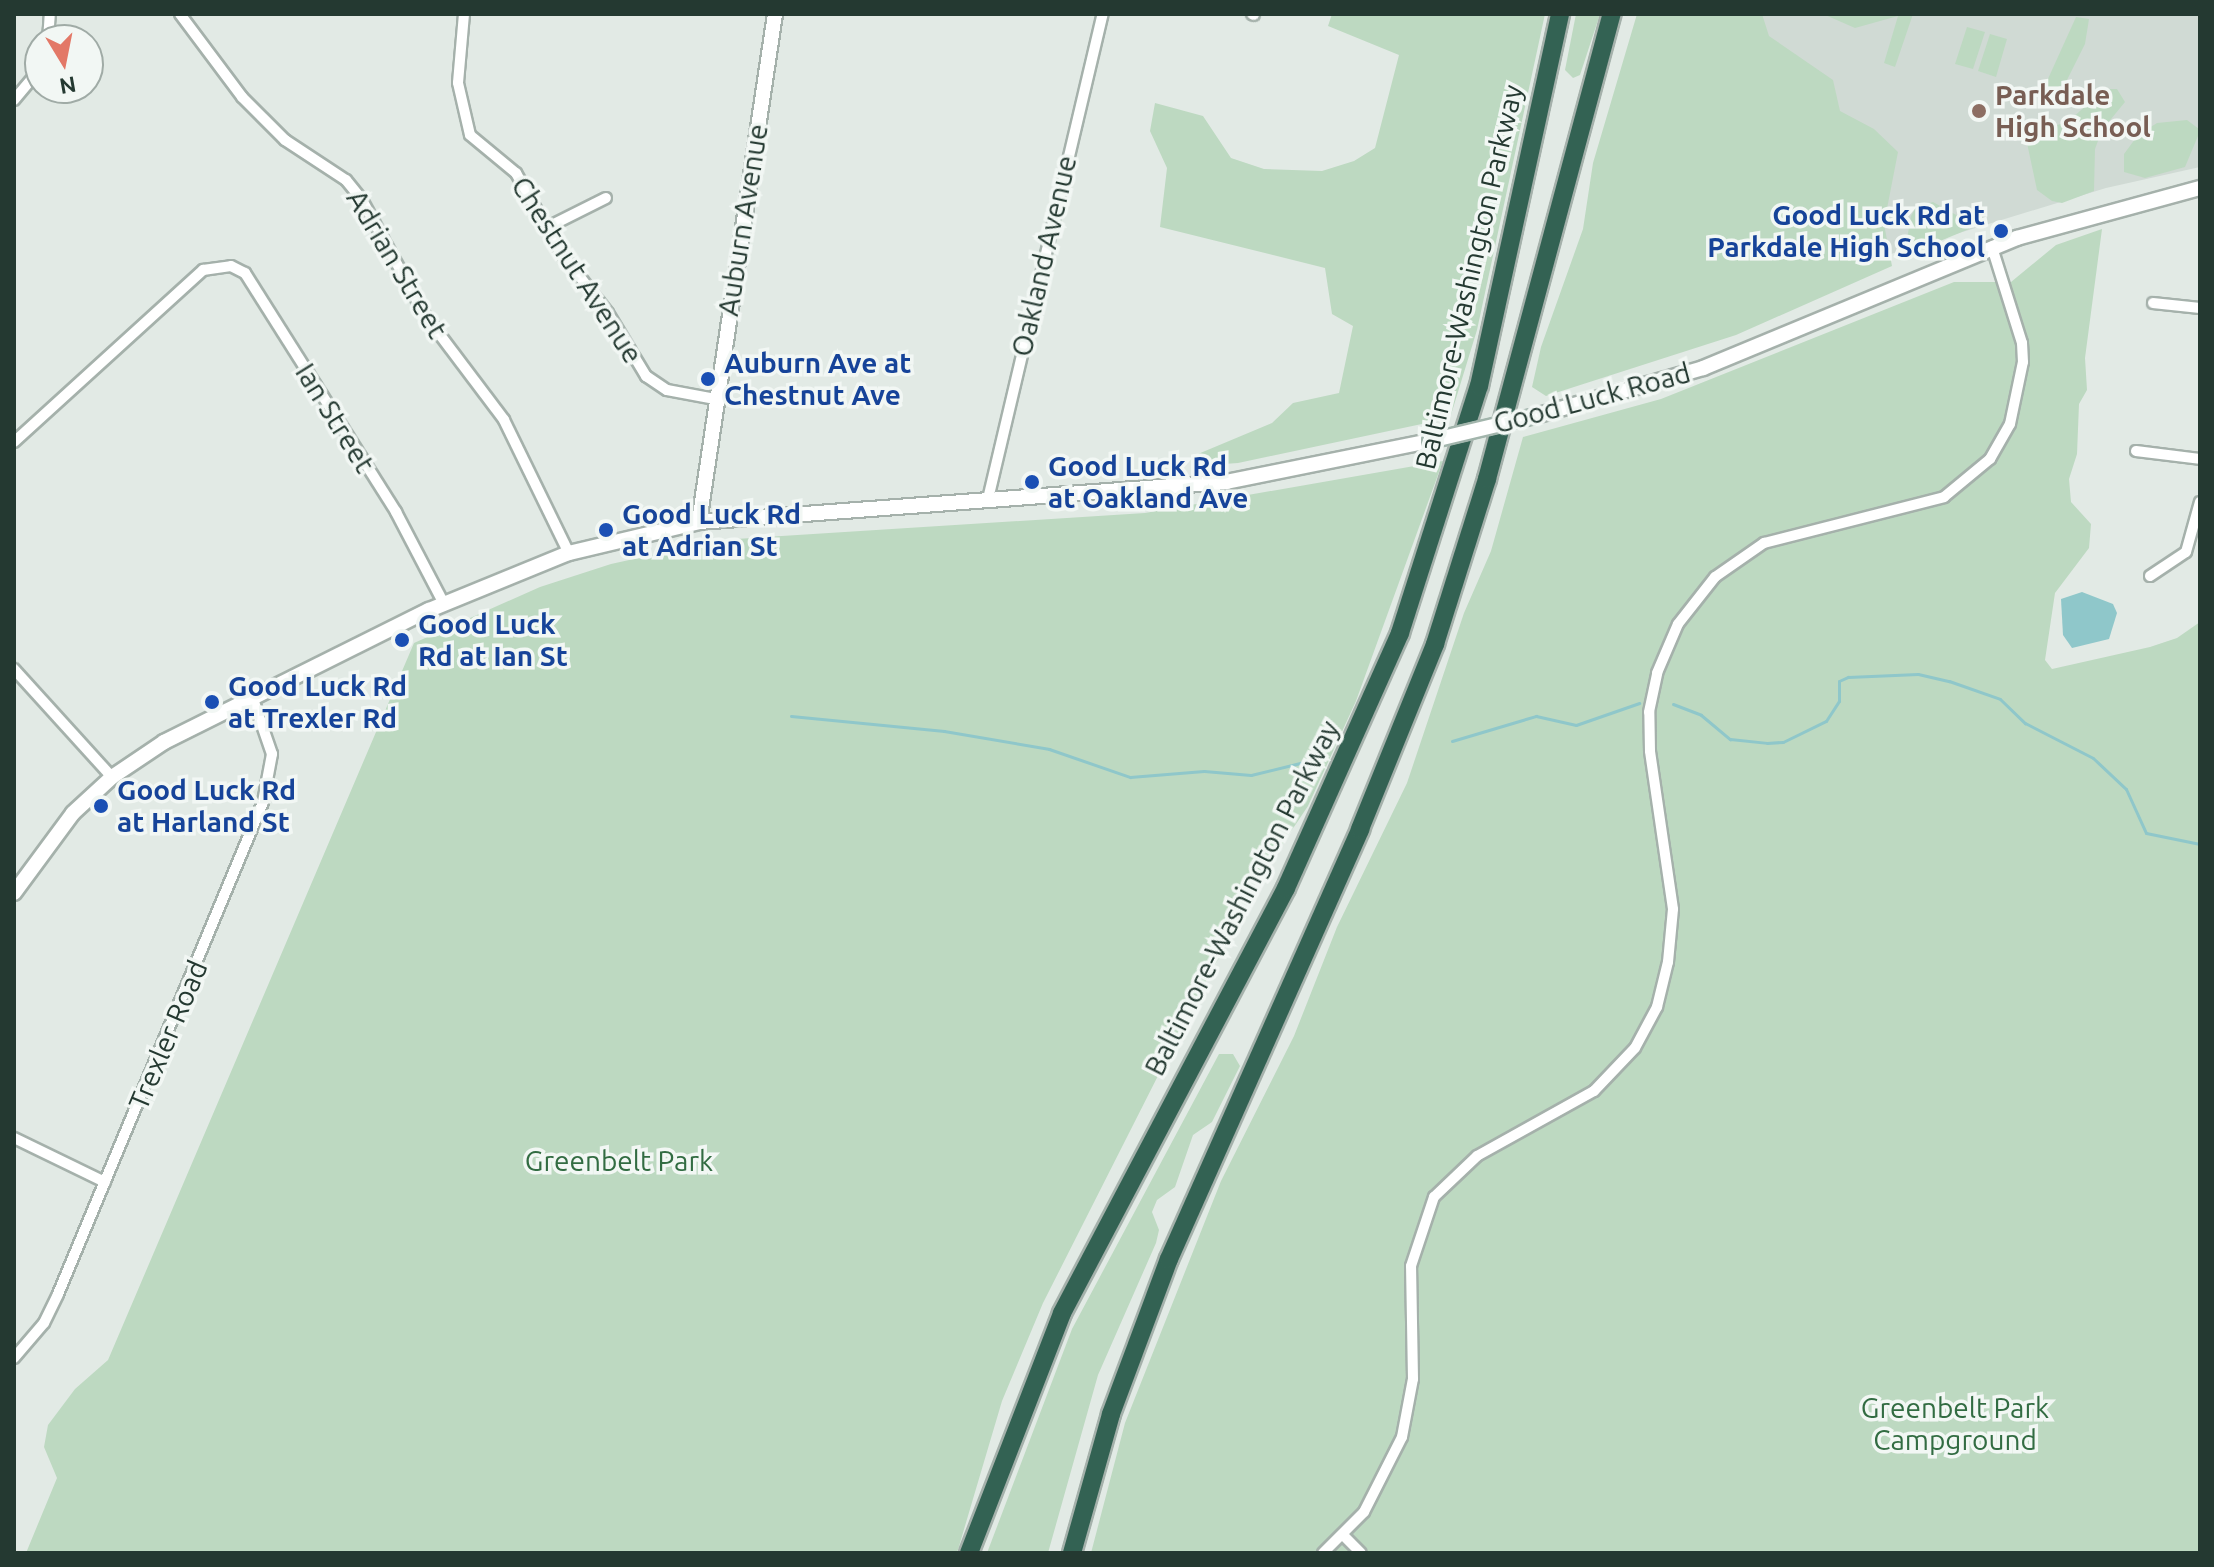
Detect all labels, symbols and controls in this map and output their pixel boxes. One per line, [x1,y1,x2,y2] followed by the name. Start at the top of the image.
[24,24,104,104] north arrow
[58,72,78,100] text: N
[1995,78,2151,144] place label: Parkdale High School
[1408,81,1530,473] street label: Baltimore-Washington Parkway
[1970,102,1988,120] marker: Parkdale High School
[711,122,775,318] street label: Auburn Avenue
[1005,152,1083,360] street label: Oakland Avenue
[504,170,650,370] street label: Chestnut Avenue
[340,184,454,344] street label: Adrian Street
[1707,198,1985,264] place label: Good Luck Rd at Parkdale High School
[1992,222,2010,240] marker: Good Luck Rd at Parkdale High School
[724,346,911,412] place label: Auburn Ave at Chestnut Ave
[1490,356,1694,440] street label: Good Luck Road
[288,357,382,479] street label: Ian Street
[699,370,717,388] marker: Auburn Ave at Chestnut Ave
[1048,449,1248,515] place label: Good Luck Rd at Oakland Ave
[1023,473,1041,491] marker: Good Luck Rd at Oakland Ave
[622,497,801,563] place label: Good Luck Rd at Adrian St
[597,521,615,539] marker: Good Luck Rd at Adrian St
[418,607,568,673] place label: Good Luck Rd at Ian St
[393,631,411,649] marker: Good Luck Rd at Ian St
[228,669,407,735] place label: Good Luck Rd at Trexler Rd
[203,693,221,711] marker: Good Luck Rd at Trexler Rd
[1138,715,1346,1081] street label: Baltimore-Washington Parkway
[117,773,296,839] place label: Good Luck Rd at Harland St
[92,797,110,815] marker: Good Luck Rd at Harland St
[121,955,215,1115] street label: Trexler Road
[525,1144,713,1178] park label: Greenbelt Park
[1861,1391,2049,1457] park label: Greenbelt Park Campground

